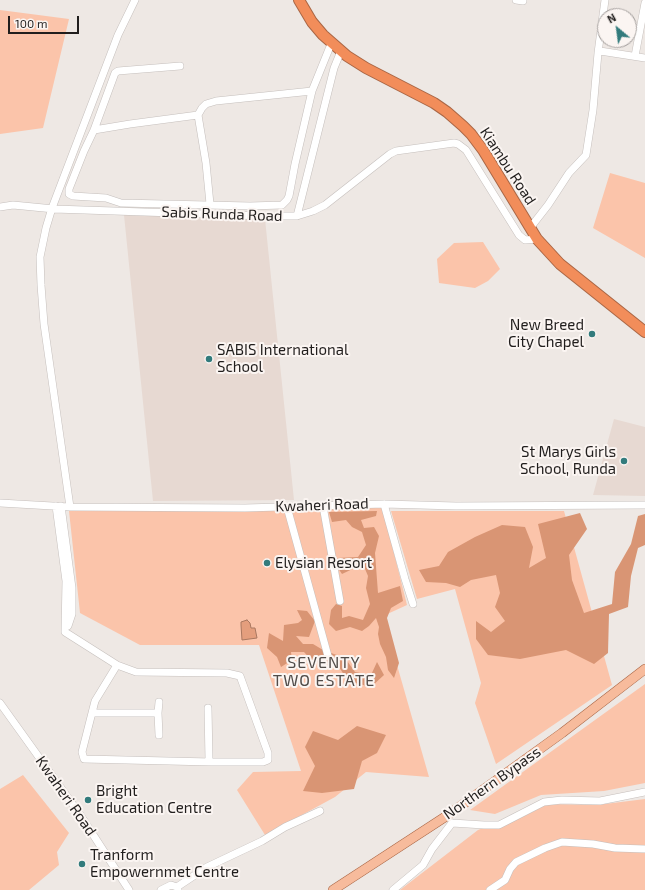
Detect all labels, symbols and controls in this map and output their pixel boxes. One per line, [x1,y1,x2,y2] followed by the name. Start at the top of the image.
[10,8,81,34] scale bar
[597,8,637,48] north arrow
[605,10,618,26] text: N
[15,16,47,30] text: 100 m
[476,124,540,208] street label: Kiambu Road
[161,203,283,225] street label: Sabis Runda Road
[508,316,584,351] place label: New Breed City Chapel
[587,329,597,339] marker: New Breed City Chapel
[217,341,348,376] place label: SABIS International School
[204,354,214,364] marker: SABIS International School
[520,443,616,478] place label: St Marys Girls School, Runda
[619,456,629,466] marker: St Marys Girls School, Runda
[275,494,369,516] street label: Kwaheri Road
[275,554,372,572] place label: Elysian Resort
[262,558,272,568] marker: Elysian Resort
[273,653,375,691] district label: SEVENTY TWO ESTATE
[440,743,544,823] street label: Northern Bypass
[32,753,100,839] street label: Kwaheri Road
[96,782,212,817] place label: Bright Education Centre
[83,795,93,805] marker: Bright Education Centre
[90,846,239,881] place label: Tranform Empowernmet Centre
[77,859,87,869] marker: Tranform Empowernmet Centre

